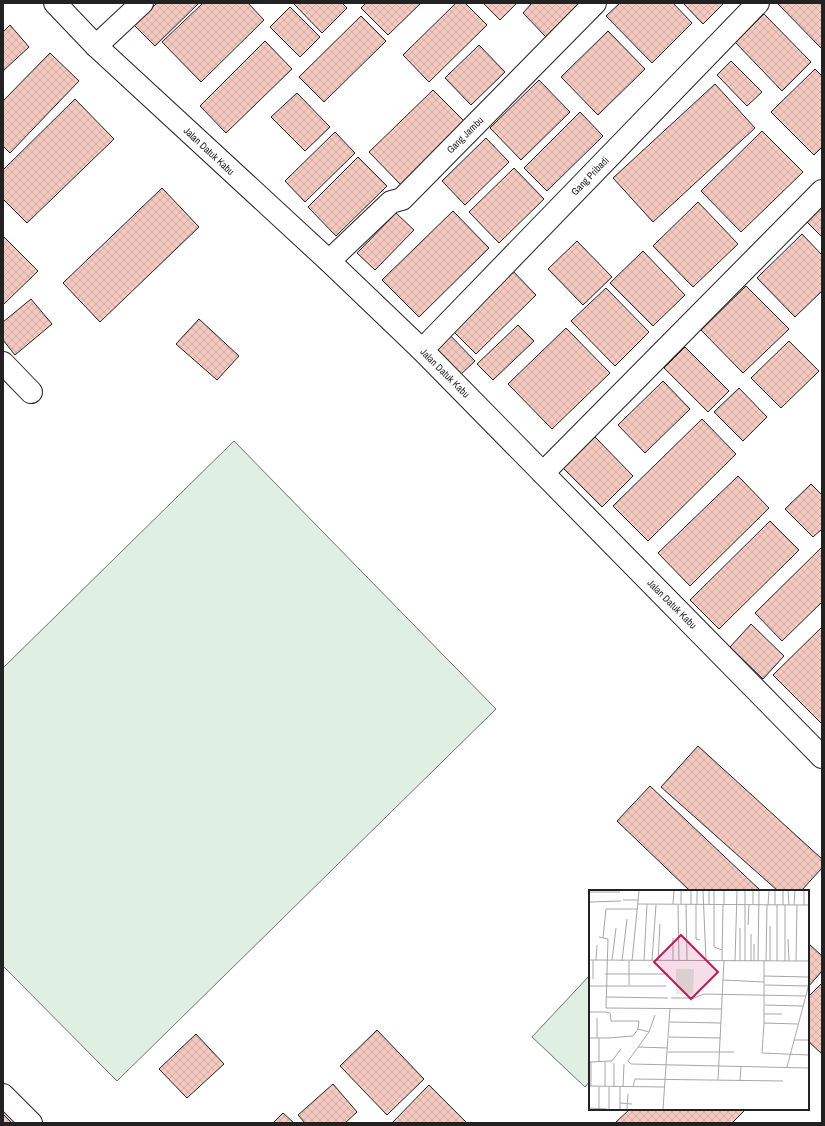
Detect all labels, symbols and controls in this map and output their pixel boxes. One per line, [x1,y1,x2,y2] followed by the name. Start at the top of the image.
[444,114,486,156] street label: Gang Jambu
[181,124,237,178] street label: Jalan Datuk Kabu
[568,154,612,198] street label: Gang Pribadi
[418,346,472,400] street label: Jalan Datuk Kabu
[645,577,699,631] street label: Jalan Datuk Kabu
[589,890,809,1110] inset map

